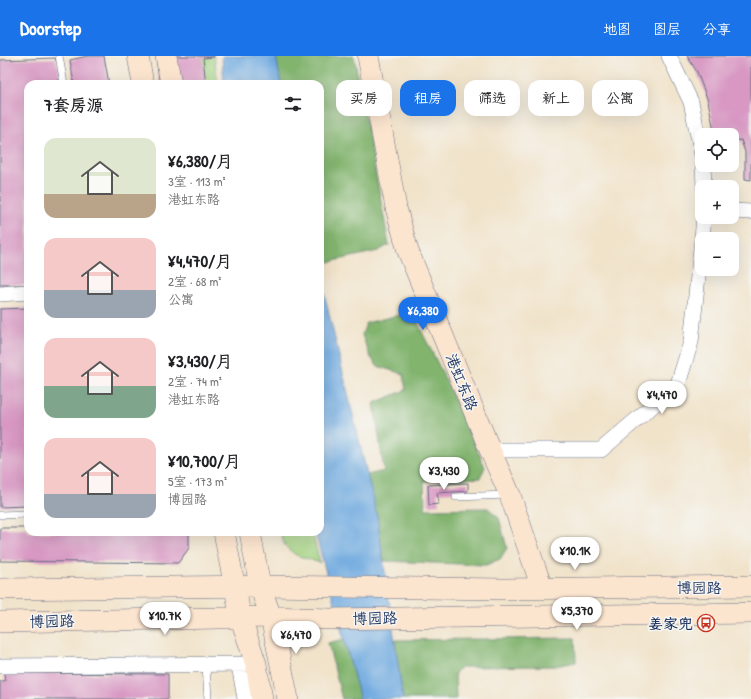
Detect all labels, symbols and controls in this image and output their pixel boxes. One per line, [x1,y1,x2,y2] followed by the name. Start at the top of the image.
[20,15,81,41] text: Doorstep
[603,19,631,38] text: 地图
[653,19,681,38] text: 图层
[703,19,731,38] text: 分享
[336,80,392,116] chip: 买房
[400,80,456,116] chip: 租房
[464,80,520,116] chip: 筛选
[528,80,584,116] chip: 新上
[592,80,648,116] chip: 公寓
[44,93,103,116] text: 7套房源
[282,93,304,115] icon: filters
[695,128,739,276] map controls
[695,128,739,172] button: locate
[168,149,233,172] text: ¥6,380/月
[76,154,124,202] icon: home
[168,172,226,190] text: 3室 · 113 m²
[695,180,739,224] button: +
[168,190,220,208] text: 港虹东路
[695,232,739,276] button: −
[168,249,232,272] text: ¥4,470/月
[76,254,124,302] icon: home
[168,272,221,290] text: 2室 · 68 m²
[168,290,194,308] text: 公寓
[390,297,456,331] pin: ¥6,380
[407,301,439,319] text: ¥6,380
[168,349,233,372] text: ¥3,430/月
[441,350,483,414] street label: 港虹东路
[76,354,124,402] icon: home
[168,372,222,390] text: 2室 · 74 m²
[629,381,695,415] pin: ¥4,470
[647,385,677,403] text: ¥4,470
[168,390,220,408] text: 港虹东路
[168,449,241,472] text: ¥10,700/月
[76,454,124,502] icon: home
[411,457,477,491] pin: ¥3,430
[428,461,460,479] text: ¥3,430
[168,472,227,490] text: 5室 · 173 m²
[168,490,207,508] text: 博园路
[542,537,608,571] pin: ¥10.1K
[560,541,590,559] text: ¥10.1K
[676,577,722,598] street label: 博园路
[544,597,610,631] pin: ¥5,370
[561,601,593,619] text: ¥5,370
[132,602,198,636] pin: ¥10.7K
[149,606,181,624] text: ¥10.7K
[352,607,398,629] street label: 博园路
[29,610,75,632] street label: 博园路
[648,613,693,634] place label: 姜家兜
[696,613,716,633] bus stop icon: 姜家兜
[263,621,329,655] pin: ¥6,470
[281,625,311,643] text: ¥6,470

